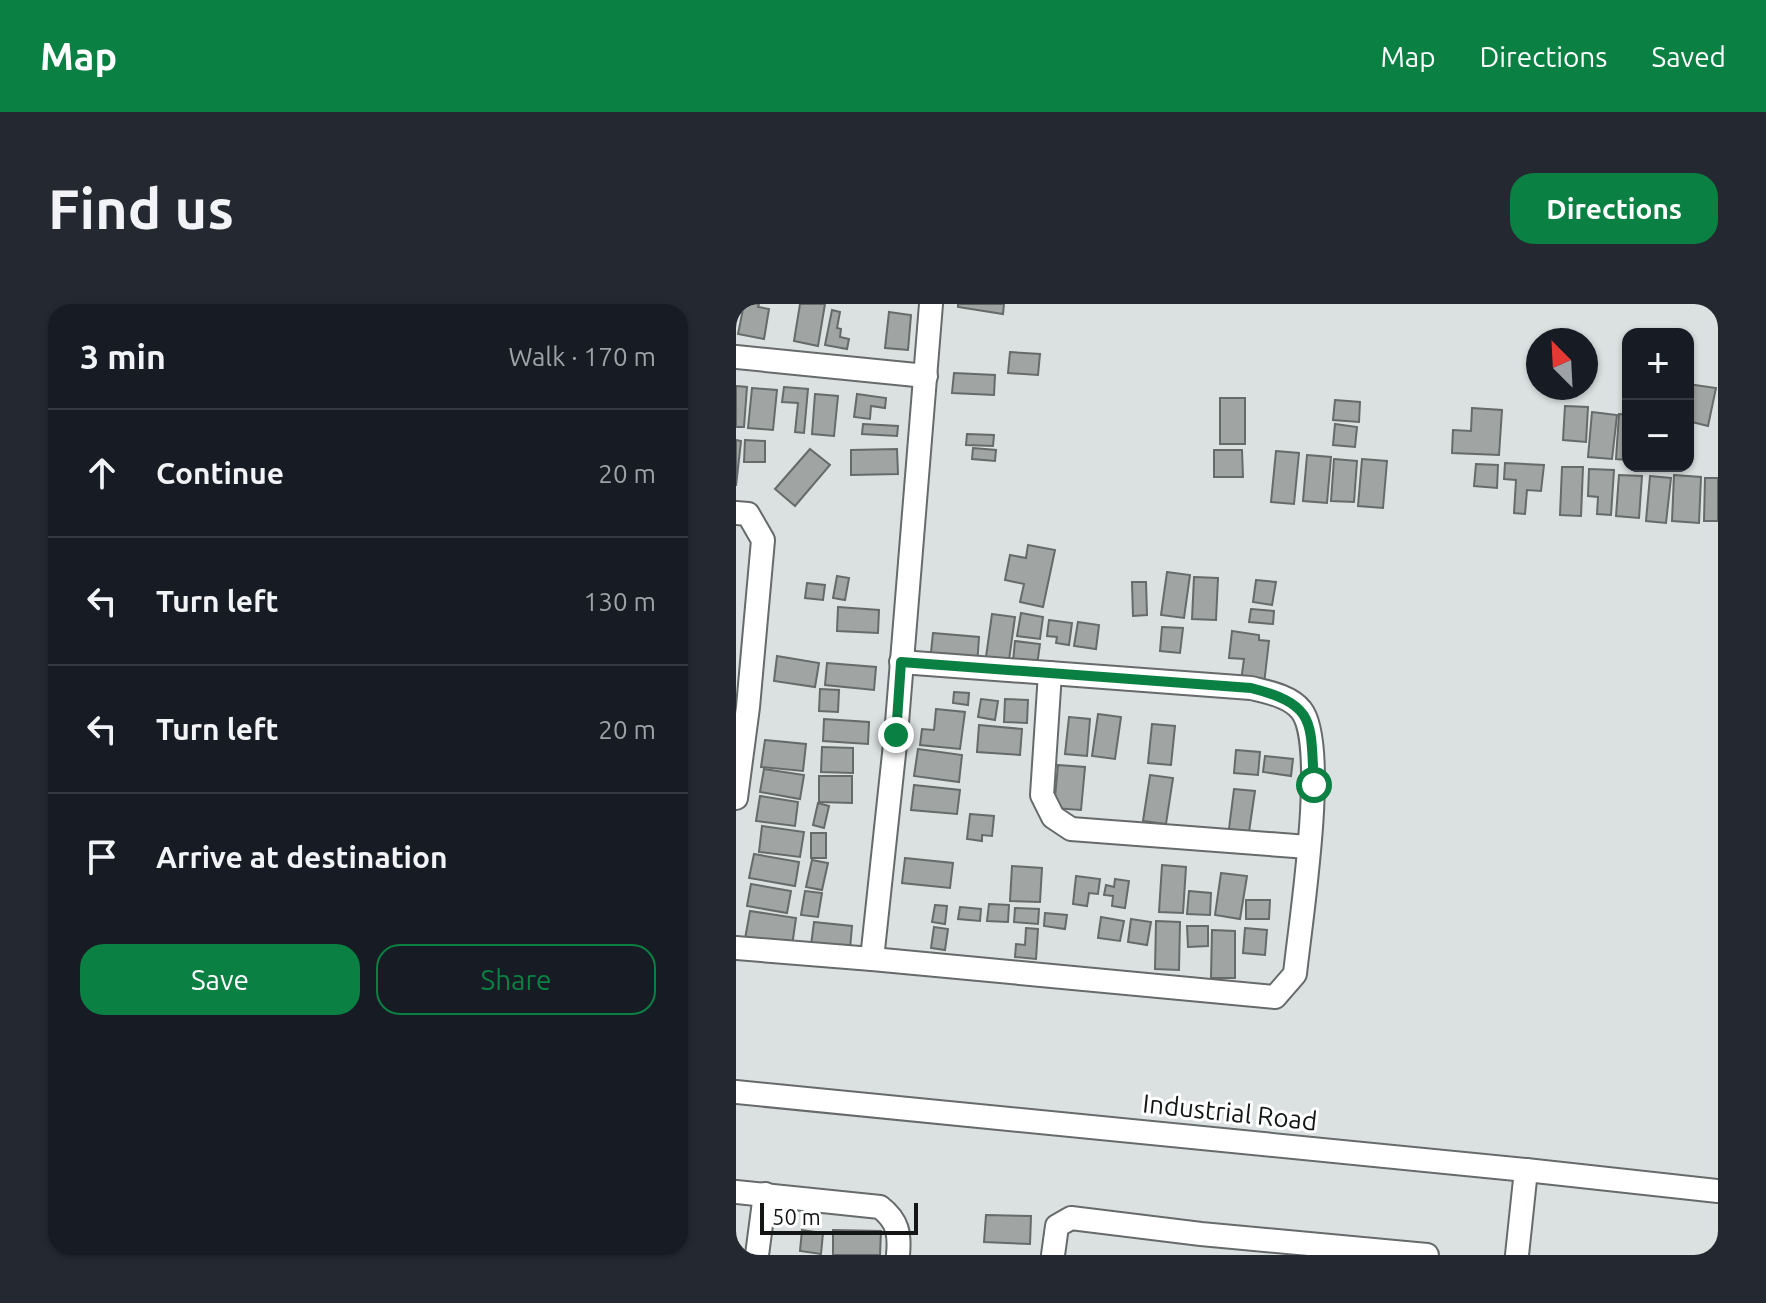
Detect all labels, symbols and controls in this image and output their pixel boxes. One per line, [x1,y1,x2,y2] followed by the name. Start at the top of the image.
[40,35,117,77] text: Map
[1380,41,1436,72] text: Map
[1480,41,1607,72] text: Directions
[1651,41,1726,72] text: Saved
[1510,173,1718,244] button: Directions
[48,177,234,240] text: Find us
[1526,328,1598,400] north arrow
[1622,328,1694,472] map controls
[1622,328,1694,400] button: +
[80,337,166,375] text: 3 min
[508,342,656,371] text: Walk · 170 m
[1622,400,1694,472] button: −
[80,451,124,495] icon: ahead
[156,456,284,490] text: Continue
[598,459,656,488] text: 20 m
[80,579,124,623] icon: left
[156,584,278,618] text: Turn left
[584,587,656,616] text: 130 m
[80,707,124,751] icon: left
[156,712,278,746] text: Turn left
[598,715,656,744] text: 20 m
[878,717,914,753] route end
[1296,767,1332,803] route start
[80,835,124,879] icon: arrive
[156,840,448,874] text: Arrive at destination
[80,944,360,1015] button: Save
[376,944,656,1015] button: Share
[1141,1088,1319,1136] street label: Industrial Road
[760,1199,918,1235] scale bar
[772,1204,821,1229] text: 50 m

